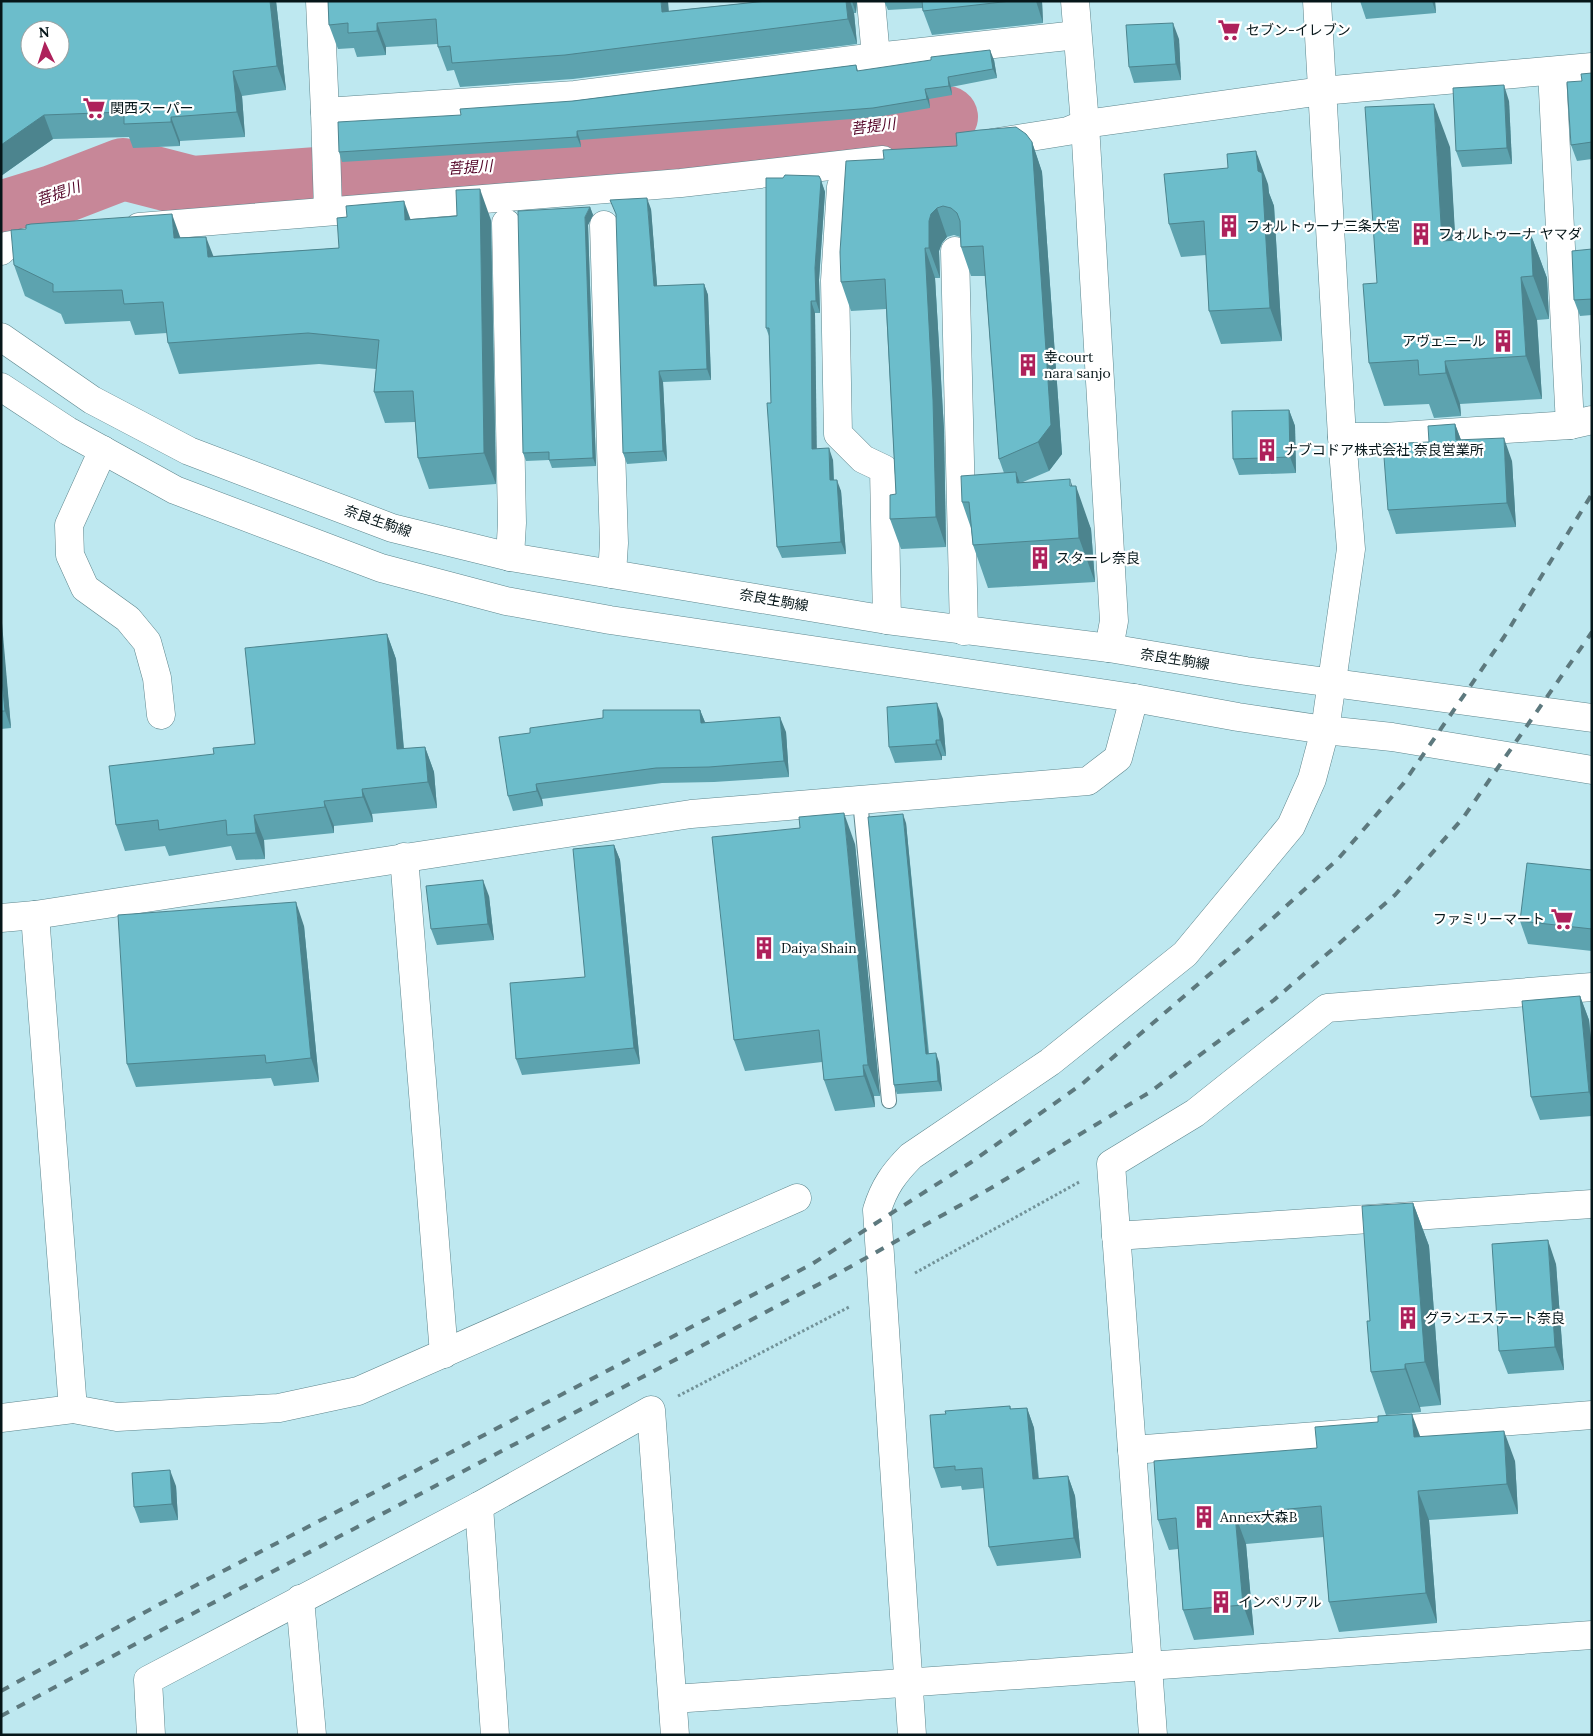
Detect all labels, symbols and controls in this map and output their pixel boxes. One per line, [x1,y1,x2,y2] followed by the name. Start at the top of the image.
[1216,17,1242,43] supermarket icon: セブン-イレブン
[20,20,70,70] north arrow
[1246,21,1351,39] place label: セブン-イレブン
[38,23,50,41] text: N
[81,95,107,121] supermarket icon: 関西スーパー
[110,99,194,117] place label: 関西スーパー
[850,114,898,138] water label: 菩提川
[447,156,495,178] water label: 菩提川
[34,176,84,209] water label: 菩提川
[1216,213,1242,239] building icon: フォルトゥーナ三条大宮
[1246,217,1400,235] place label: フォルトゥーナ三条大宮
[1408,221,1434,247] building icon: フォルトゥーナ ヤマダ
[1438,225,1582,243] place label: フォルトゥーナ ヤマダ
[1490,328,1516,354] building icon: アヴェニール
[1402,332,1486,350] place label: アヴェニール
[1044,348,1111,382] place label: 幸court nara sanjo
[1015,352,1041,378] building icon: 幸court nara sanjo
[1254,437,1280,463] building icon: ナブコドア株式会社 奈良営業所
[1284,441,1484,459] place label: ナブコドア株式会社 奈良営業所
[342,501,414,541] street label: 奈良生駒線
[1027,545,1053,571] building icon: スターレ奈良
[1056,549,1140,567] place label: スターレ奈良
[738,585,810,615] street label: 奈良生駒線
[1139,645,1211,673] street label: 奈良生駒線
[1549,906,1575,932] supermarket icon: ファミリーマート
[1433,910,1545,928] place label: ファミリーマート
[751,935,777,961] building icon: Daiya Shain
[781,939,857,957] place label: Daiya Shain
[1395,1305,1421,1331] building icon: グランエステート奈良
[1425,1309,1565,1327] place label: グランエステート奈良
[1191,1504,1217,1530] building icon: Annex大森B
[1219,1508,1298,1526] place label: Annex大森B
[1208,1589,1234,1615] building icon: インペリアル
[1238,1593,1322,1611] place label: インペリアル

